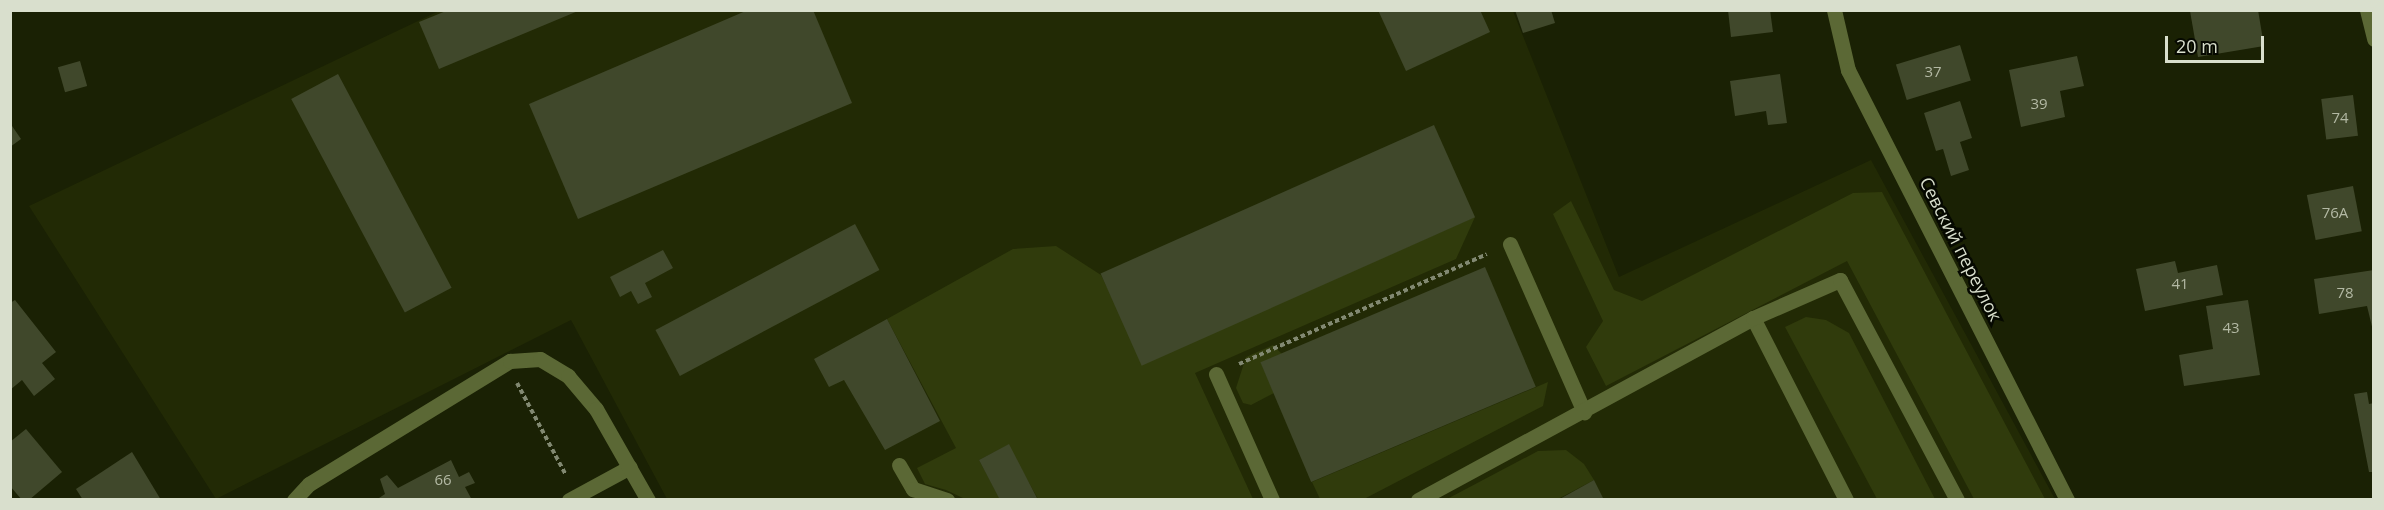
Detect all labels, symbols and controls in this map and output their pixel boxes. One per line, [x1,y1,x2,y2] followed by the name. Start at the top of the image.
[2168,24,2267,62] scale bar
[2176,34,2218,58] text: 20 m
[1924,63,1942,81] house number: 37
[2030,95,2048,113] house number: 39
[2331,109,2349,127] house number: 74
[1915,173,2007,325] street label: Севский переулок
[2322,204,2348,222] house number: 76А
[2171,275,2189,293] house number: 41
[2336,284,2354,302] house number: 78
[2222,319,2240,337] house number: 43
[434,471,452,489] house number: 66

